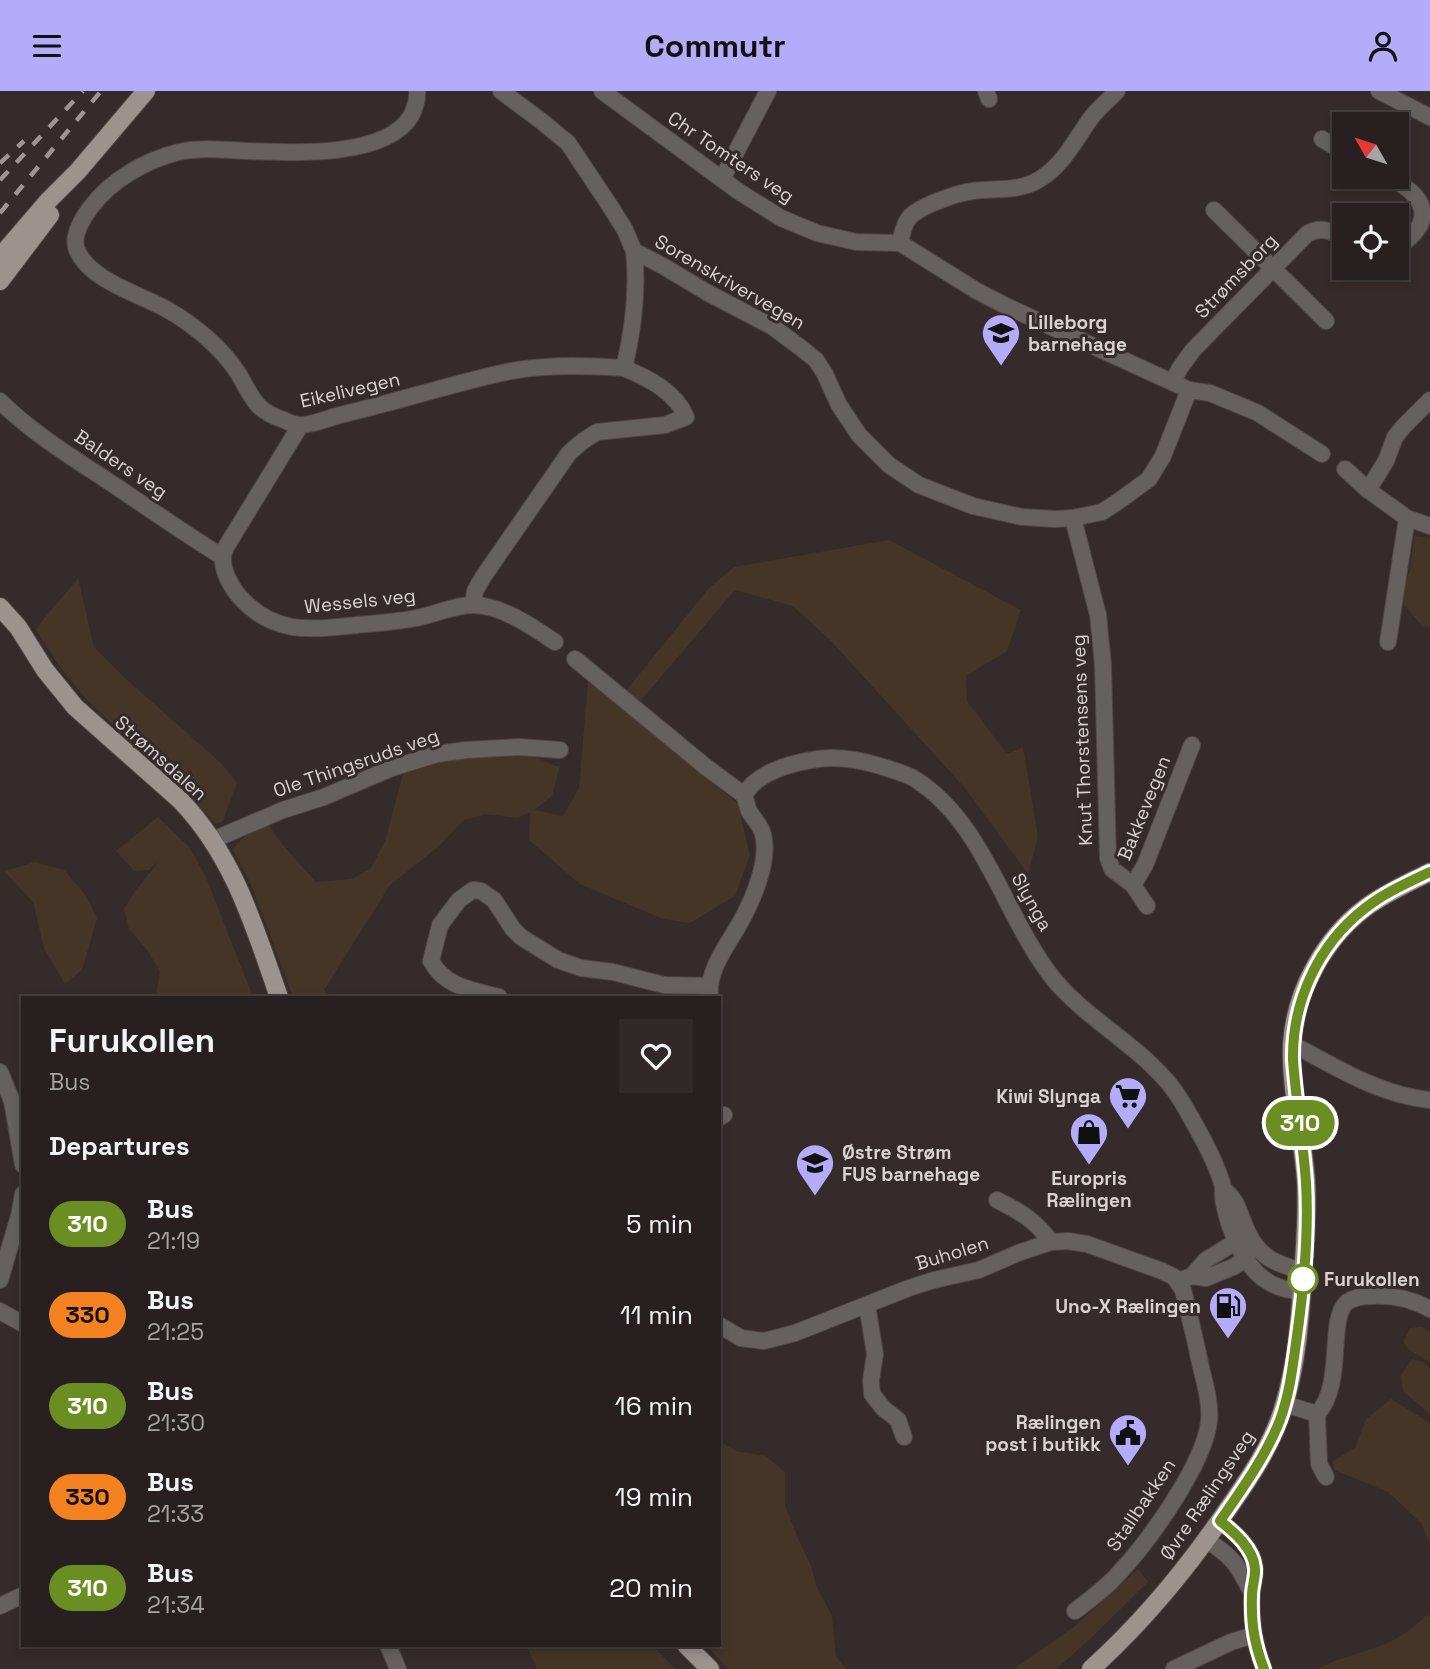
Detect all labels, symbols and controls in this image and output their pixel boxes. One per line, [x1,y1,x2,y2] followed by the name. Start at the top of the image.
[644,26,786,66] text: Commutr
[28,27,66,65] icon: menu
[1364,27,1402,65] icon: person
[663,105,799,209] street label: Chr Tomters veg
[1332,112,1409,189] north arrow
[1332,112,1409,280] map controls
[1332,203,1409,280] button: locate
[1189,228,1283,324] street label: Strømsborg
[650,229,810,335] street label: Sorenskrivervegen
[1028,310,1127,357] place label: Lilleborg barnehage
[980,312,1022,367] school or university icon: Lilleborg barnehage
[298,366,402,414] street label: Eikelivegen
[70,424,172,504] street label: Balders veg
[303,583,417,619] street label: Wessels veg
[1066,634,1098,846] street label: Knut Thorstensens veg
[110,710,212,806] street label: Strømsdalen
[270,723,442,803] street label: Ole Thingsruds veg
[1112,752,1176,864] street label: Bakkevegen
[1006,869,1058,936] street label: Slynga
[619,1019,693,1093] button: heart
[49,1020,215,1062] text: Furukollen
[49,1067,90,1097] text: Bus
[1107,1075,1149,1130] supermarket icon: Kiwi Slynga
[996,1084,1101,1109] place label: Kiwi Slynga
[1260,1100,1340,1146] line badge: 310
[1280,1107,1320,1138] text: 310
[1068,1111,1110,1166] shop icon: Europris Rælingen
[49,1129,190,1163] text: Departures
[842,1140,980,1187] place label: Østre Strøm FUS barnehage
[794,1142,836,1197] school or university icon: Østre Strøm FUS barnehage
[1046,1166,1132,1213] place label: Europris Rælingen
[147,1192,194,1226] text: Bus
[626,1207,693,1241] text: 5 min
[67,1208,108,1239] text: 310
[147,1226,200,1256] text: 21:19
[912,1230,992,1276] street label: Buholen
[1288,1264,1318,1294] marker: Furukollen
[1324,1267,1420,1292] place label: Furukollen
[147,1283,194,1317] text: Bus
[1207,1285,1249,1340] fuel station icon: Uno-X Rælingen
[1055,1294,1201,1319] place label: Uno-X Rælingen
[620,1298,693,1332] text: 11 min
[65,1299,110,1330] text: 330
[147,1317,204,1347] text: 21:25
[147,1374,194,1408] text: Bus
[615,1389,693,1423] text: 16 min
[67,1390,108,1421] text: 310
[147,1408,205,1438] text: 21:30
[985,1410,1101,1457] place label: Rælingen post i butikk
[1107,1412,1149,1467] public building icon: Rælingen post i butikk
[1154,1425,1260,1565] street label: Øvre Rælingsveg
[1101,1454,1181,1556] street label: Stallbakken
[147,1465,194,1499] text: Bus
[615,1480,693,1514] text: 19 min
[65,1481,110,1512] text: 330
[147,1499,204,1529] text: 21:33
[147,1556,194,1590] text: Bus
[609,1571,693,1605] text: 20 min
[67,1572,108,1603] text: 310
[147,1590,205,1620] text: 21:34

